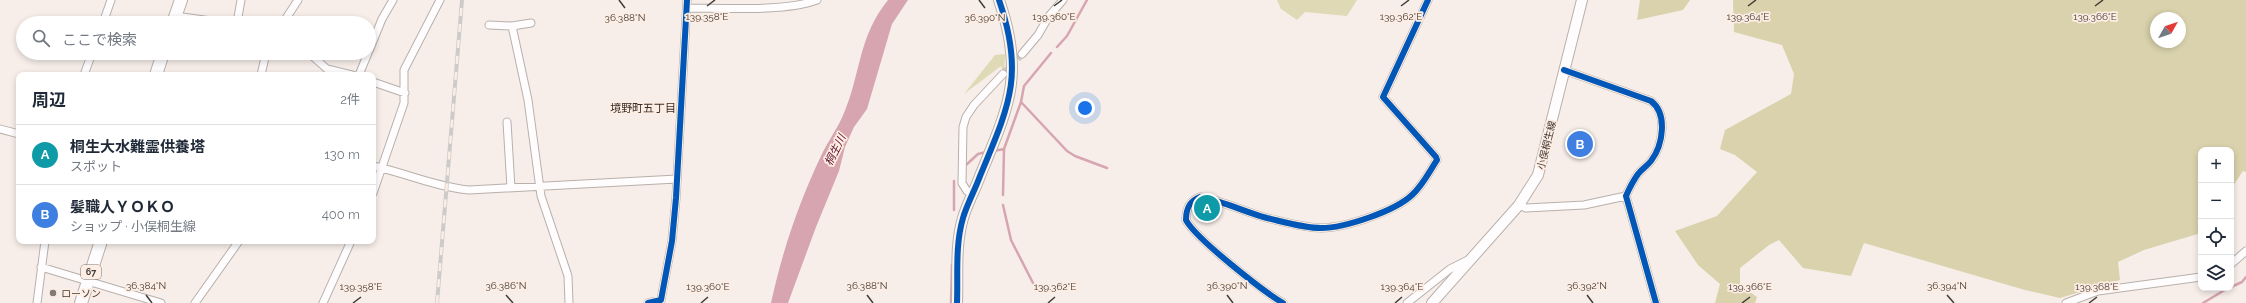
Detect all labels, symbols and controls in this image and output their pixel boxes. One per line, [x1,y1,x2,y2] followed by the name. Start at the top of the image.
[686,11,728,22] text: 139.358°E
[1032,11,1076,22] text: 139.360°E
[1380,11,1422,22] text: 139.362°E
[1727,11,1769,22] text: 139.364°E
[2073,11,2117,22] text: 139.366°E
[605,12,645,23] text: 36.388°N
[965,12,1005,23] text: 36.390°N
[2150,12,2186,48] north arrow
[16,16,376,60] search box
[30,27,52,49] icon: search
[62,31,137,49] text: ここで検索
[32,90,66,110] text: 周辺
[340,92,360,107] text: 2件
[1075,98,1095,118] your location
[610,102,676,115] district label: 境野町五丁目
[1535,120,1558,171] street label: 小俣桐生線
[1567,129,1593,159] pin: B
[822,132,849,168] water label: 桐生川
[70,138,205,156] text: 桐生大水難霊供養塔
[41,147,49,162] text: A
[324,147,360,162] text: 130 m
[2198,147,2234,291] map controls
[2198,147,2234,183] button: +
[70,159,122,174] text: スポット
[2198,183,2234,219] button: −
[1194,193,1220,223] pin: A
[70,198,175,216] text: 髪職人ＹＯＫＯ
[41,207,49,222] text: B
[322,207,360,222] text: 400 m
[70,219,196,234] text: ショップ · 小俣桐生線
[2198,219,2234,255] button: locate
[2198,255,2234,291] button: layers
[81,265,101,279] road number: 67
[126,280,166,291] text: 36.384°N
[486,280,526,291] text: 36.386°N
[847,280,887,291] text: 36.388°N
[1207,280,1247,291] text: 36.390°N
[1567,280,1607,291] text: 36.392°N
[1927,280,1967,291] text: 36.394°N
[340,281,382,292] text: 139.358°E
[686,281,730,292] text: 139.360°E
[1034,281,1076,292] text: 139.362°E
[1381,281,1423,292] text: 139.364°E
[1728,281,1772,292] text: 139.366°E
[2075,281,2119,292] text: 139.368°E
[48,288,58,298] marker: ローソン
[61,288,101,299] place label: ローソン

